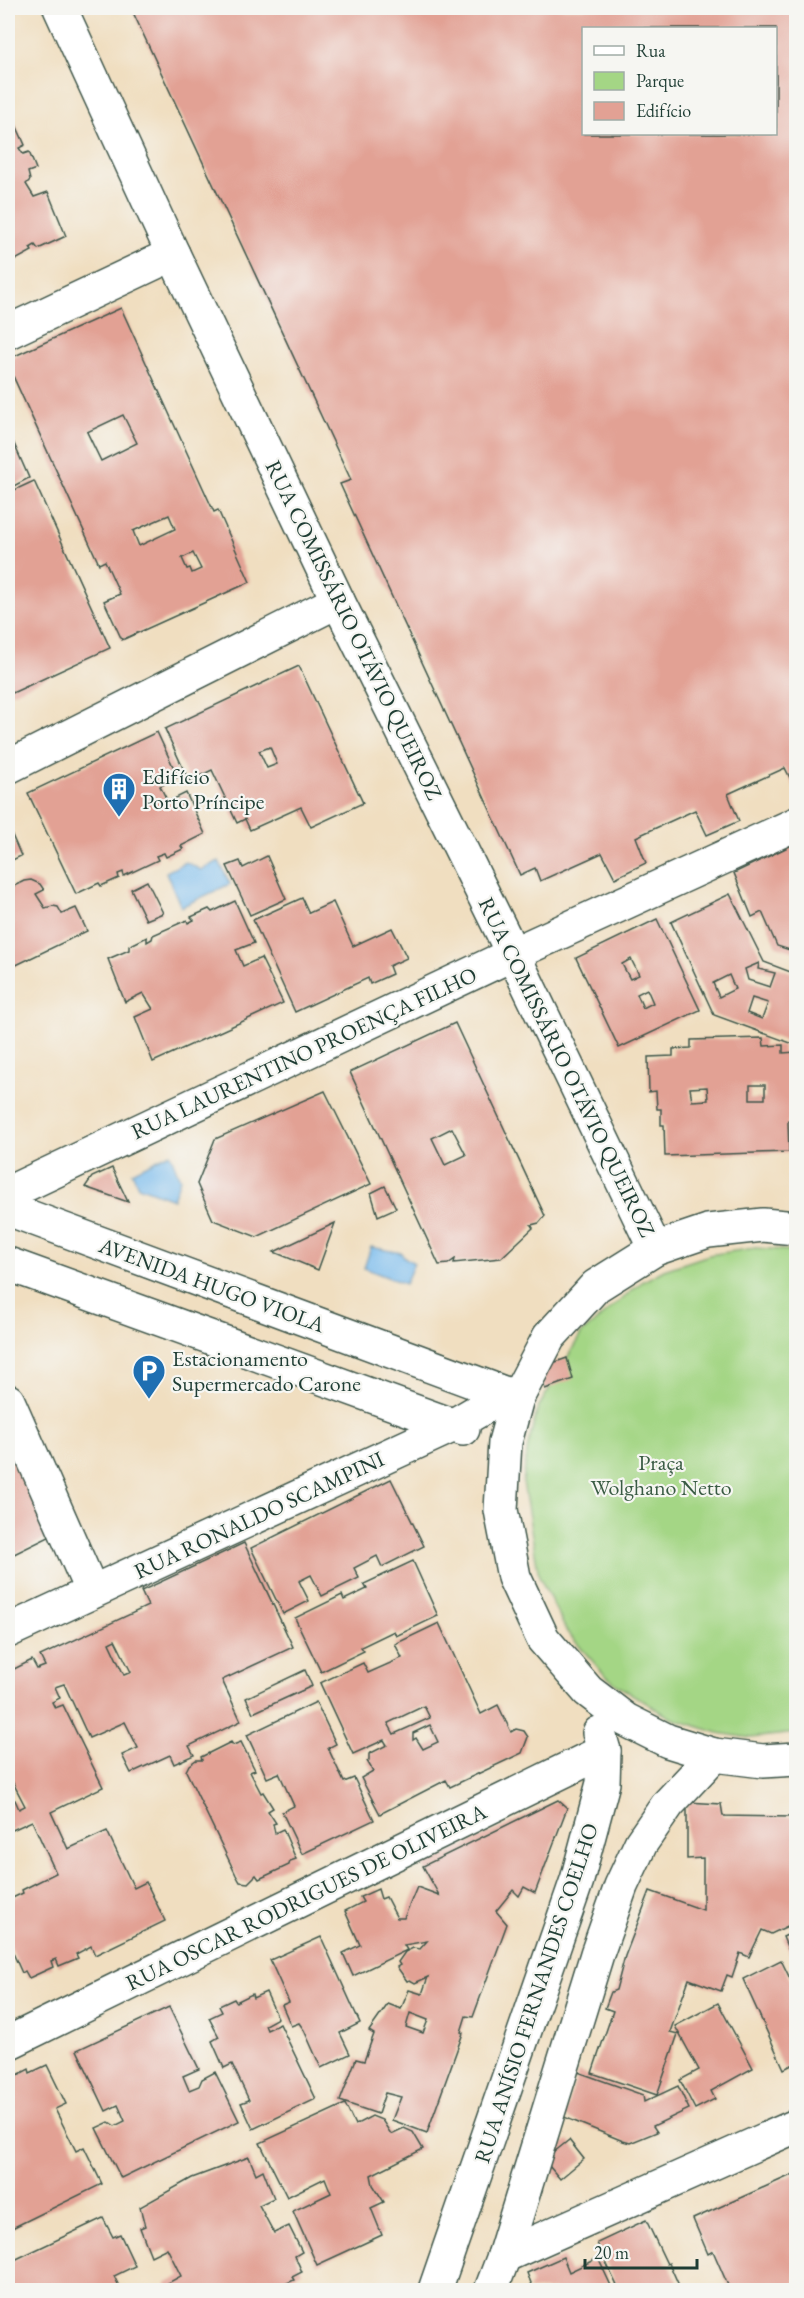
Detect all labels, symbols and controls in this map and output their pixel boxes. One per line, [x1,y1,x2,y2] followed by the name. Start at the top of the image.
[582,27,777,135] legend
[636,39,666,62] text: Rua
[636,69,684,92] text: Parque
[636,99,691,122] text: Edifício
[259,455,449,805] street label: RUA COMISSÁRIO OTÁVIO QUEIROZ
[142,762,265,816] place label: Edifício Porto Príncipe
[101,771,137,818] building icon: Edifício Porto Príncipe
[472,892,662,1242] street label: RUA COMISSÁRIO OTÁVIO QUEIROZ
[127,960,481,1146] street label: RUA LAURENTINO PROENÇA FILHO
[94,1230,330,1340] street label: AVENIDA HUGO VIOLA
[172,1344,361,1398] place label: Estacionamento Supermercado Carone
[131,1353,167,1400] parking icon: Estacionamento Supermercado Carone
[129,1444,389,1586] street label: RUA RONALDO SCAMPINI
[590,1448,732,1502] park label: Praça Wolghano Netto
[121,1796,492,1997] street label: RUA OSCAR RODRIGUES DE OLIVEIRA
[467,1819,605,2167] street label: RUA ANÍSIO FERNANDES COELHO
[585,2232,698,2270] scale bar
[594,2241,629,2264] text: 20 m

